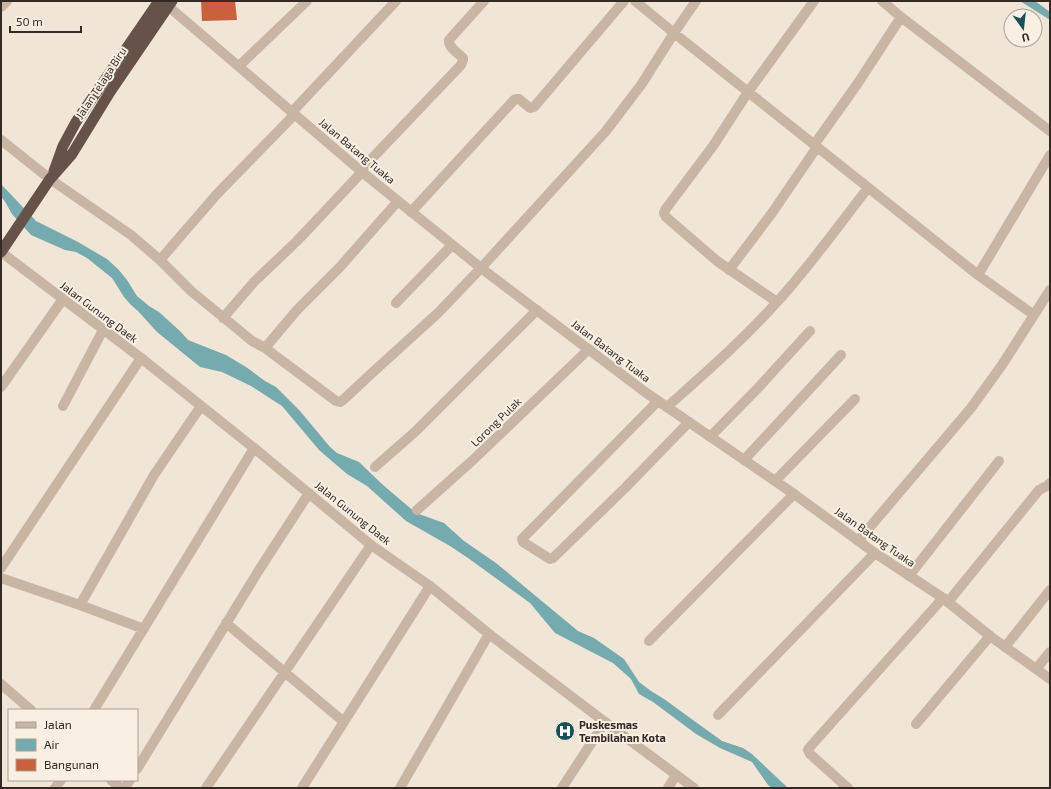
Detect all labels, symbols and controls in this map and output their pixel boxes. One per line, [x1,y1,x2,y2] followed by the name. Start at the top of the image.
[10,8,81,34] scale bar
[1003,8,1043,48] north arrow
[16,14,43,28] text: 50 m
[1020,31,1031,45] text: U
[73,44,129,121] street label: Jalan Telaga Biru
[317,115,398,186] street label: Jalan Batang Tuaka
[58,278,141,345] street label: Jalan Gunung Daek
[569,317,653,384] street label: Jalan Batang Tuaka
[468,394,524,449] street label: Lorong Pulak
[313,478,394,547] street label: Jalan Gunung Daek
[833,504,918,569] street label: Jalan Batang Tuaka
[8,709,138,781] legend
[44,717,72,731] text: Jalan
[579,718,666,744] place label: Puskesmas Tembilahan Kota
[554,720,576,742] hospital icon: Puskesmas Tembilahan Kota
[44,737,59,751] text: Air
[44,757,99,771] text: Bangunan

